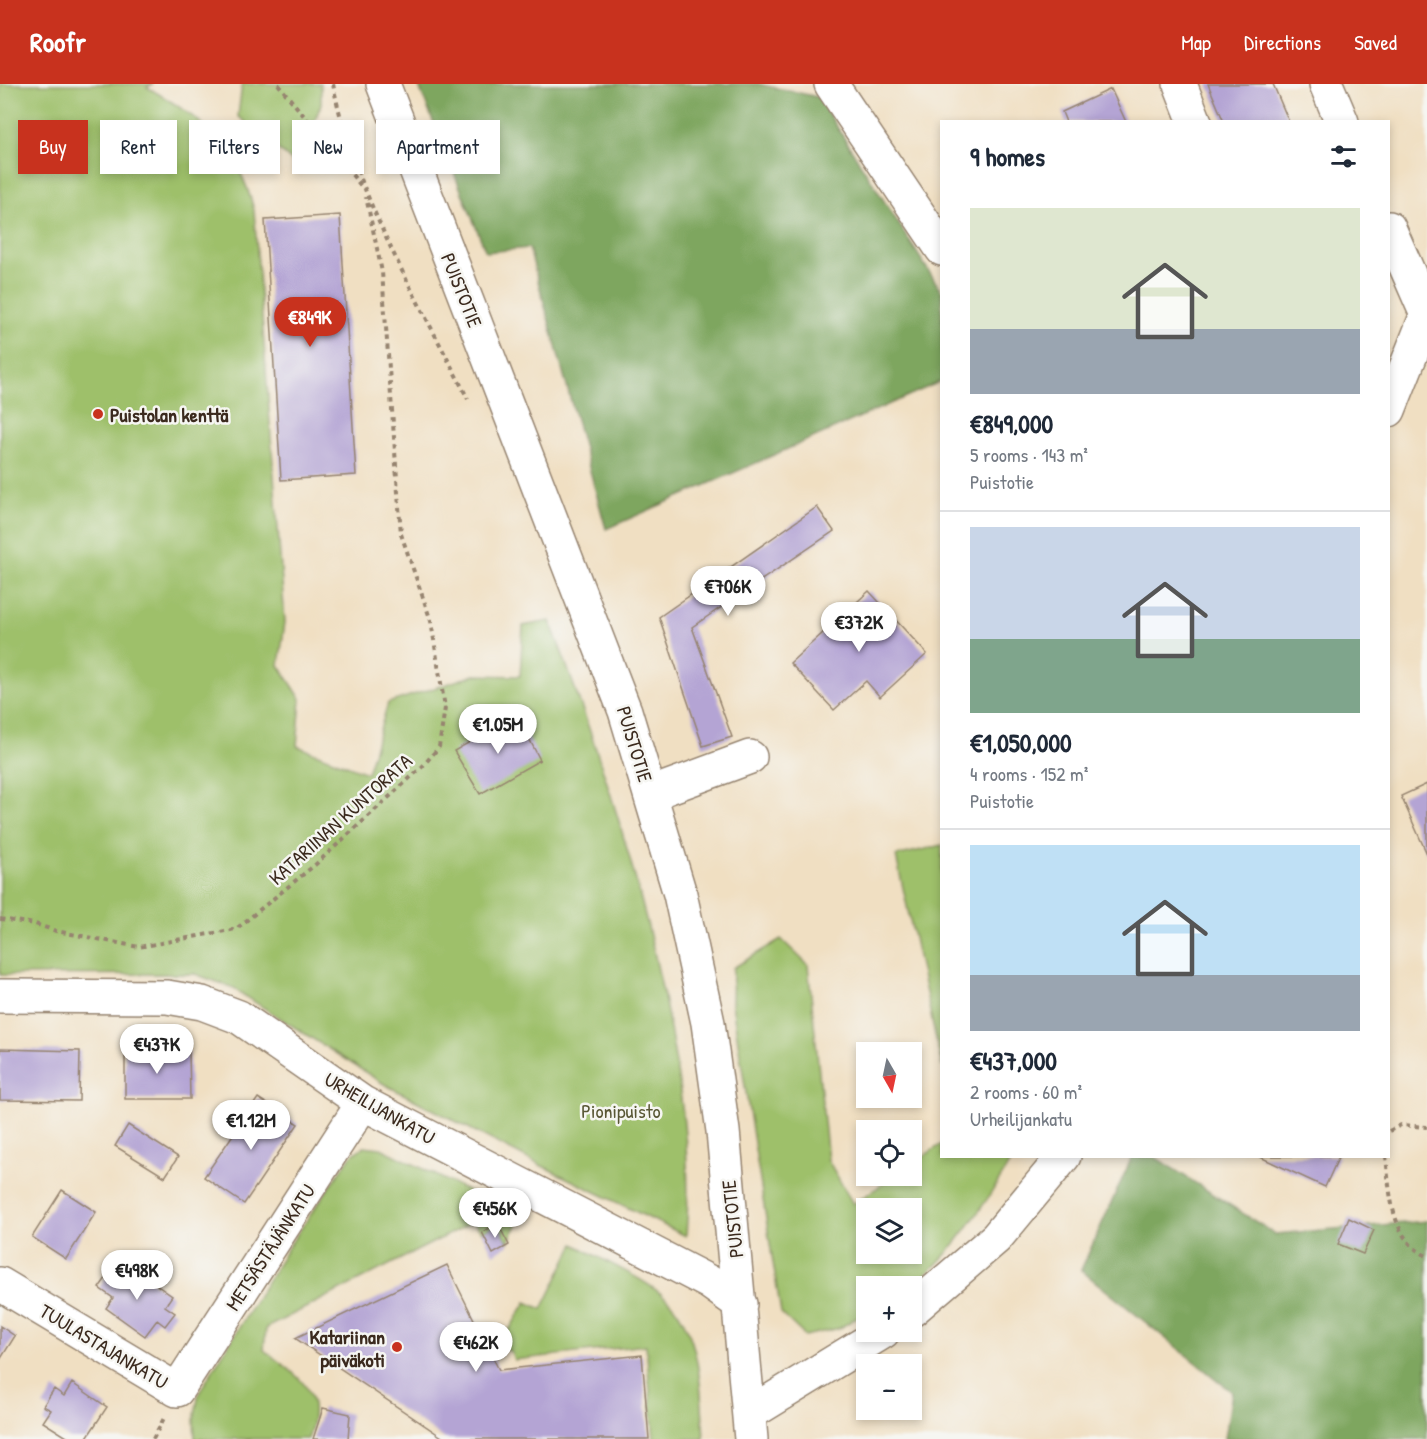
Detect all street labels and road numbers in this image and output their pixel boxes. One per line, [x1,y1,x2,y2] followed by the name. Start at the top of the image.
[435,249,489,331] street label: PUISTOTIE
[611,703,659,785] street label: PUISTOTIE
[263,747,418,891] street label: KATARIINAN KUNTORATA
[320,1065,440,1151] street label: URHEILIJANKATU
[219,1179,321,1315] street label: METSÄSTÄJÄNKATU
[714,1179,749,1259] street label: PUISTOTIE
[35,1297,173,1395] street label: TUULASTAJANKATU

